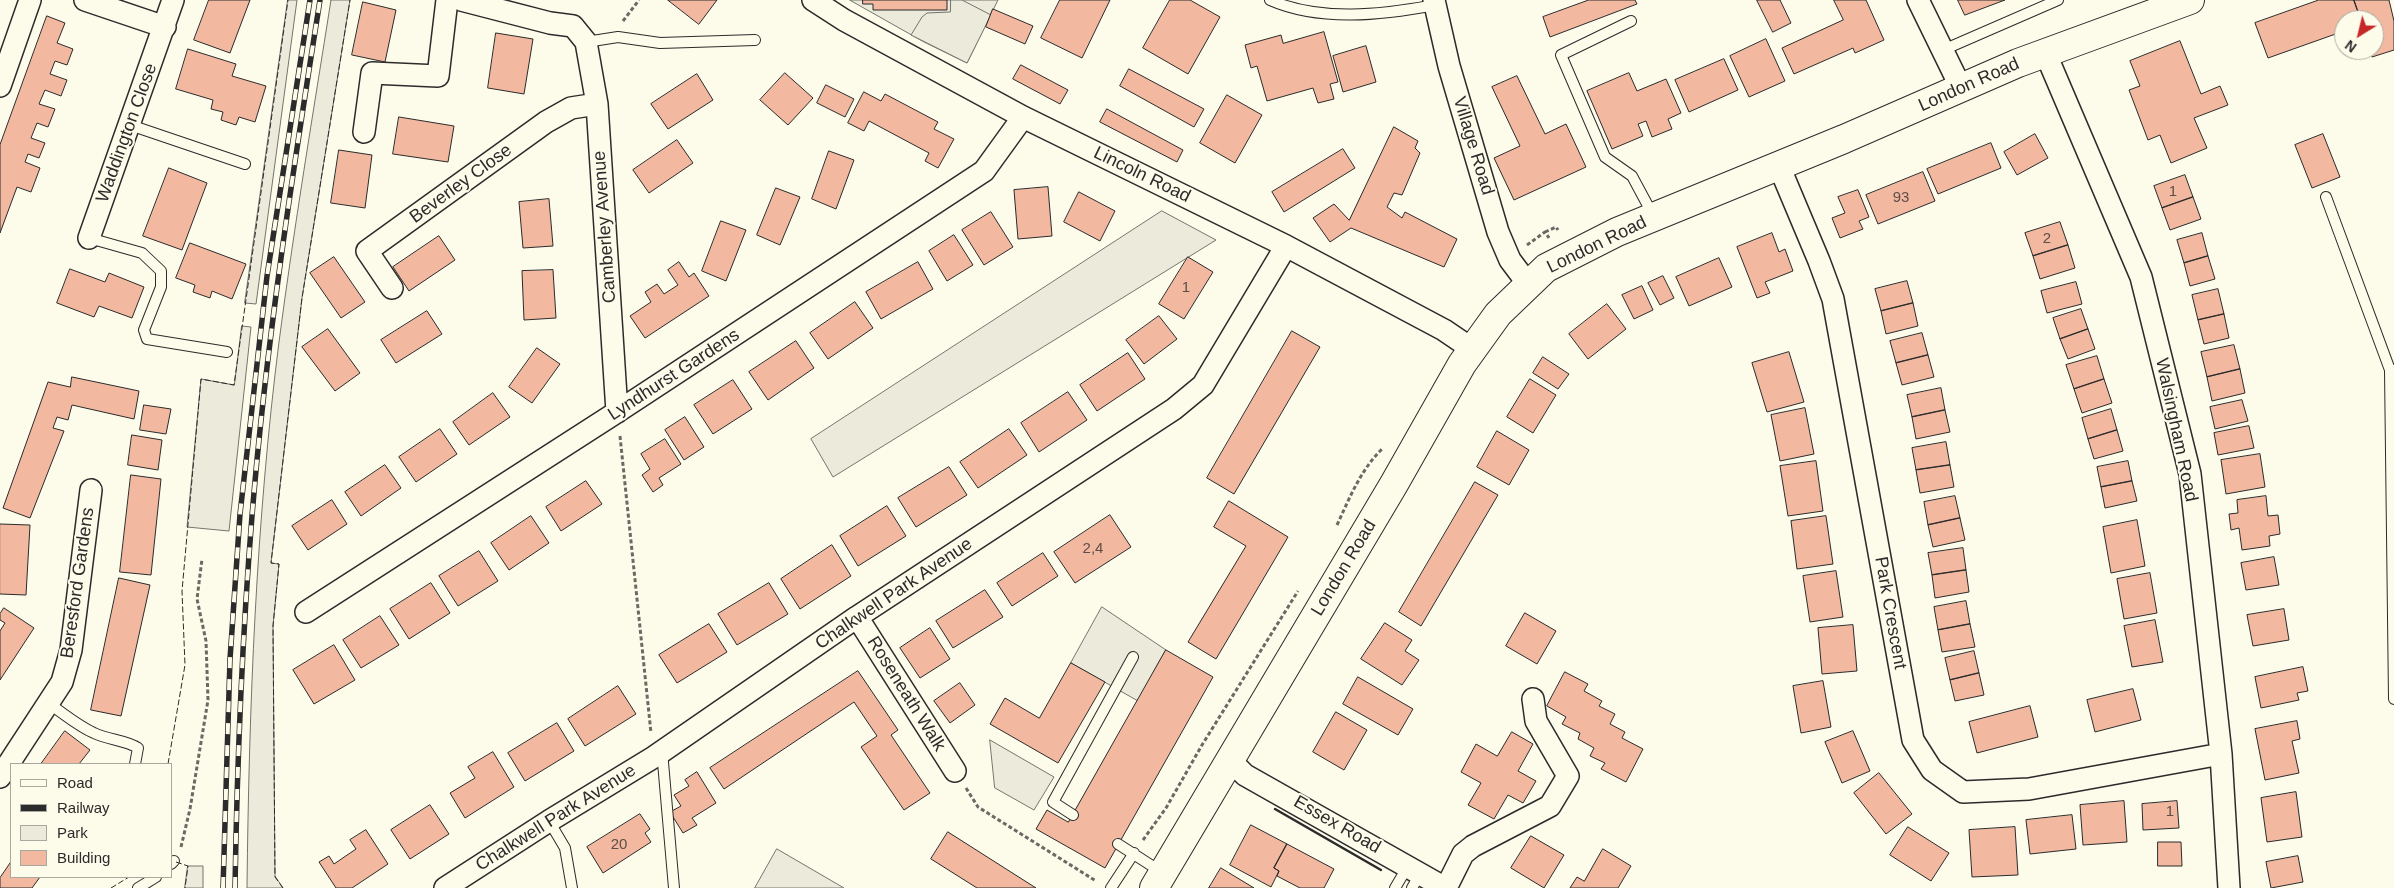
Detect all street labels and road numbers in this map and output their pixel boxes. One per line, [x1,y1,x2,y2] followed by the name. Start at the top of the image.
[1915,53,2023,117] street label: London Road
[92,61,162,205] street label: Waddington Close
[1448,94,1498,198] street label: Village Road
[406,140,516,228] street label: Beverley Close
[1090,142,1194,208] street label: Lincoln Road
[589,150,621,304] street label: Camberley Avenue
[1544,212,1650,278] street label: London Road
[604,324,744,426] street label: Lyndhurst Gardens
[2150,356,2202,504] street label: Walsingham Road
[57,506,99,660] street label: Beresford Gardens
[1307,516,1381,620] street label: London Road
[811,533,977,655] street label: Chalkwell Park Avenue
[1869,555,1911,671] street label: Park Crescent
[862,633,950,755] street label: Roseneath Walk
[472,760,640,876] street label: Chalkwell Park Avenue
[1290,791,1384,859] street label: Essex Road

